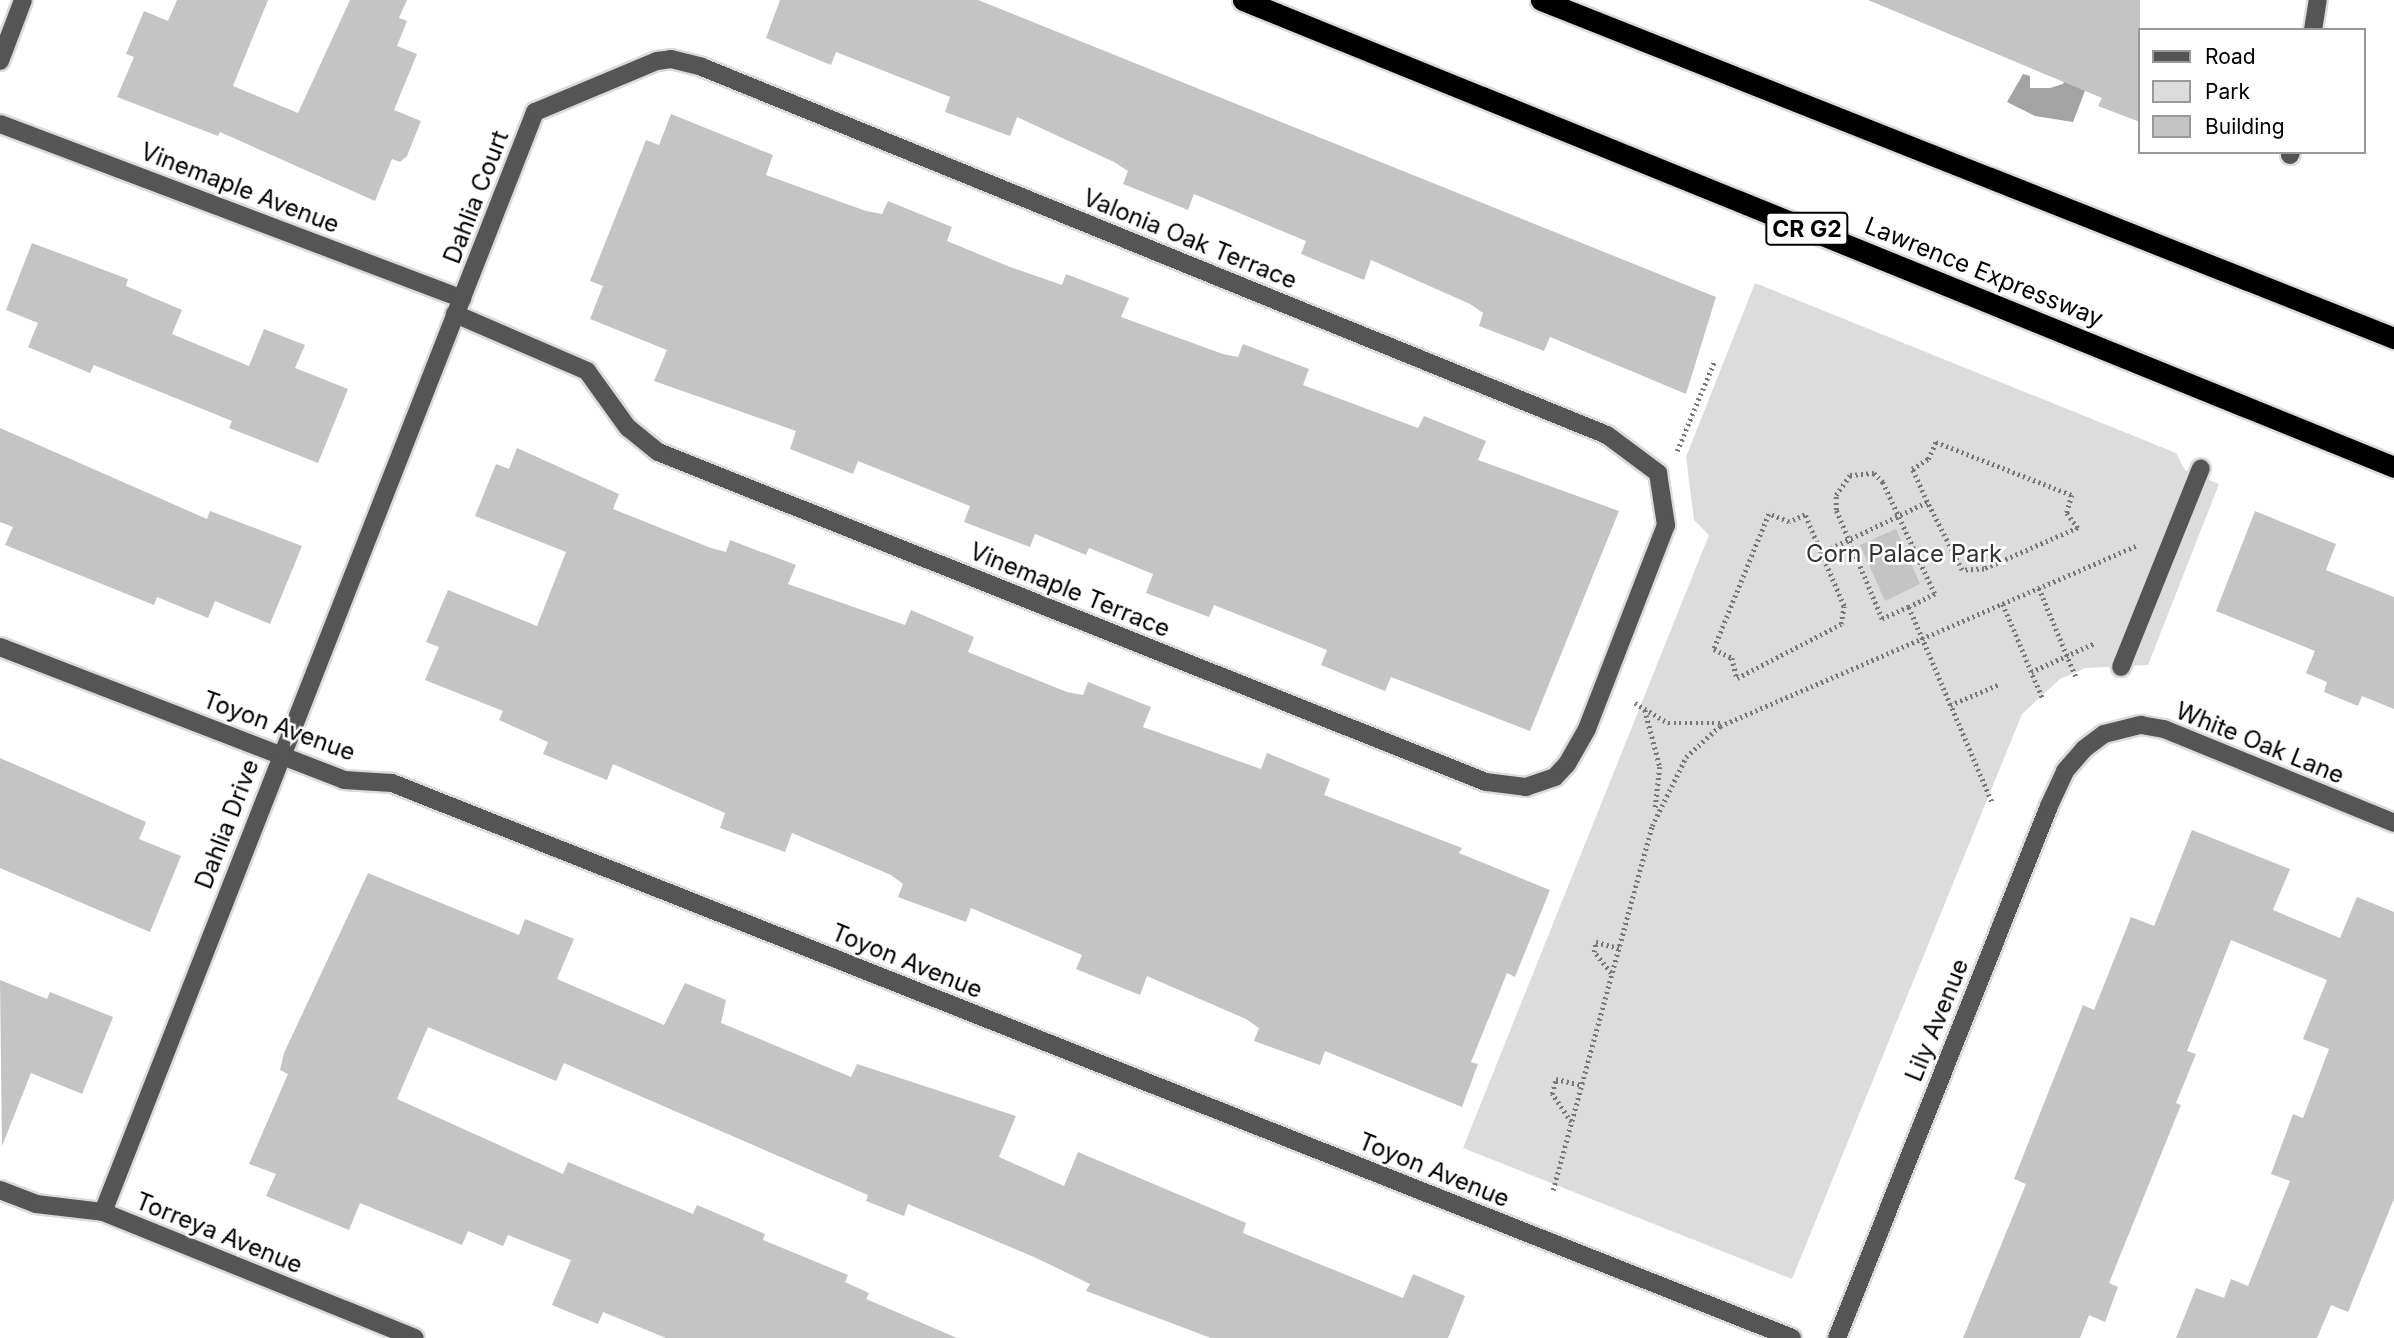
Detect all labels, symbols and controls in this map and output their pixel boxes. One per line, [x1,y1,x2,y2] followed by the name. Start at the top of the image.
[2138,28,2366,154] legend
[2205,44,2256,69] text: Road
[2205,79,2250,104] text: Park
[2205,114,2285,139] text: Building
[437,126,515,268] street label: Dahlia Court
[137,137,343,239] street label: Vinemaple Avenue
[1079,183,1301,295] street label: Valonia Oak Terrace
[1765,210,1849,248] road number: CR G2
[1861,211,2107,333] street label: Lawrence Expressway
[966,537,1174,643] street label: Vinemaple Terrace
[1806,540,2002,568] park label: Corn Palace Park
[199,685,359,767] street label: Toyon Avenue
[2172,696,2348,790] street label: White Oak Lane
[189,755,265,893] street label: Dahlia Drive
[827,918,987,1004] street label: Toyon Avenue
[1899,954,1975,1086] street label: Lily Avenue
[1354,1127,1514,1213] street label: Toyon Avenue
[131,1186,307,1280] street label: Torreya Avenue

